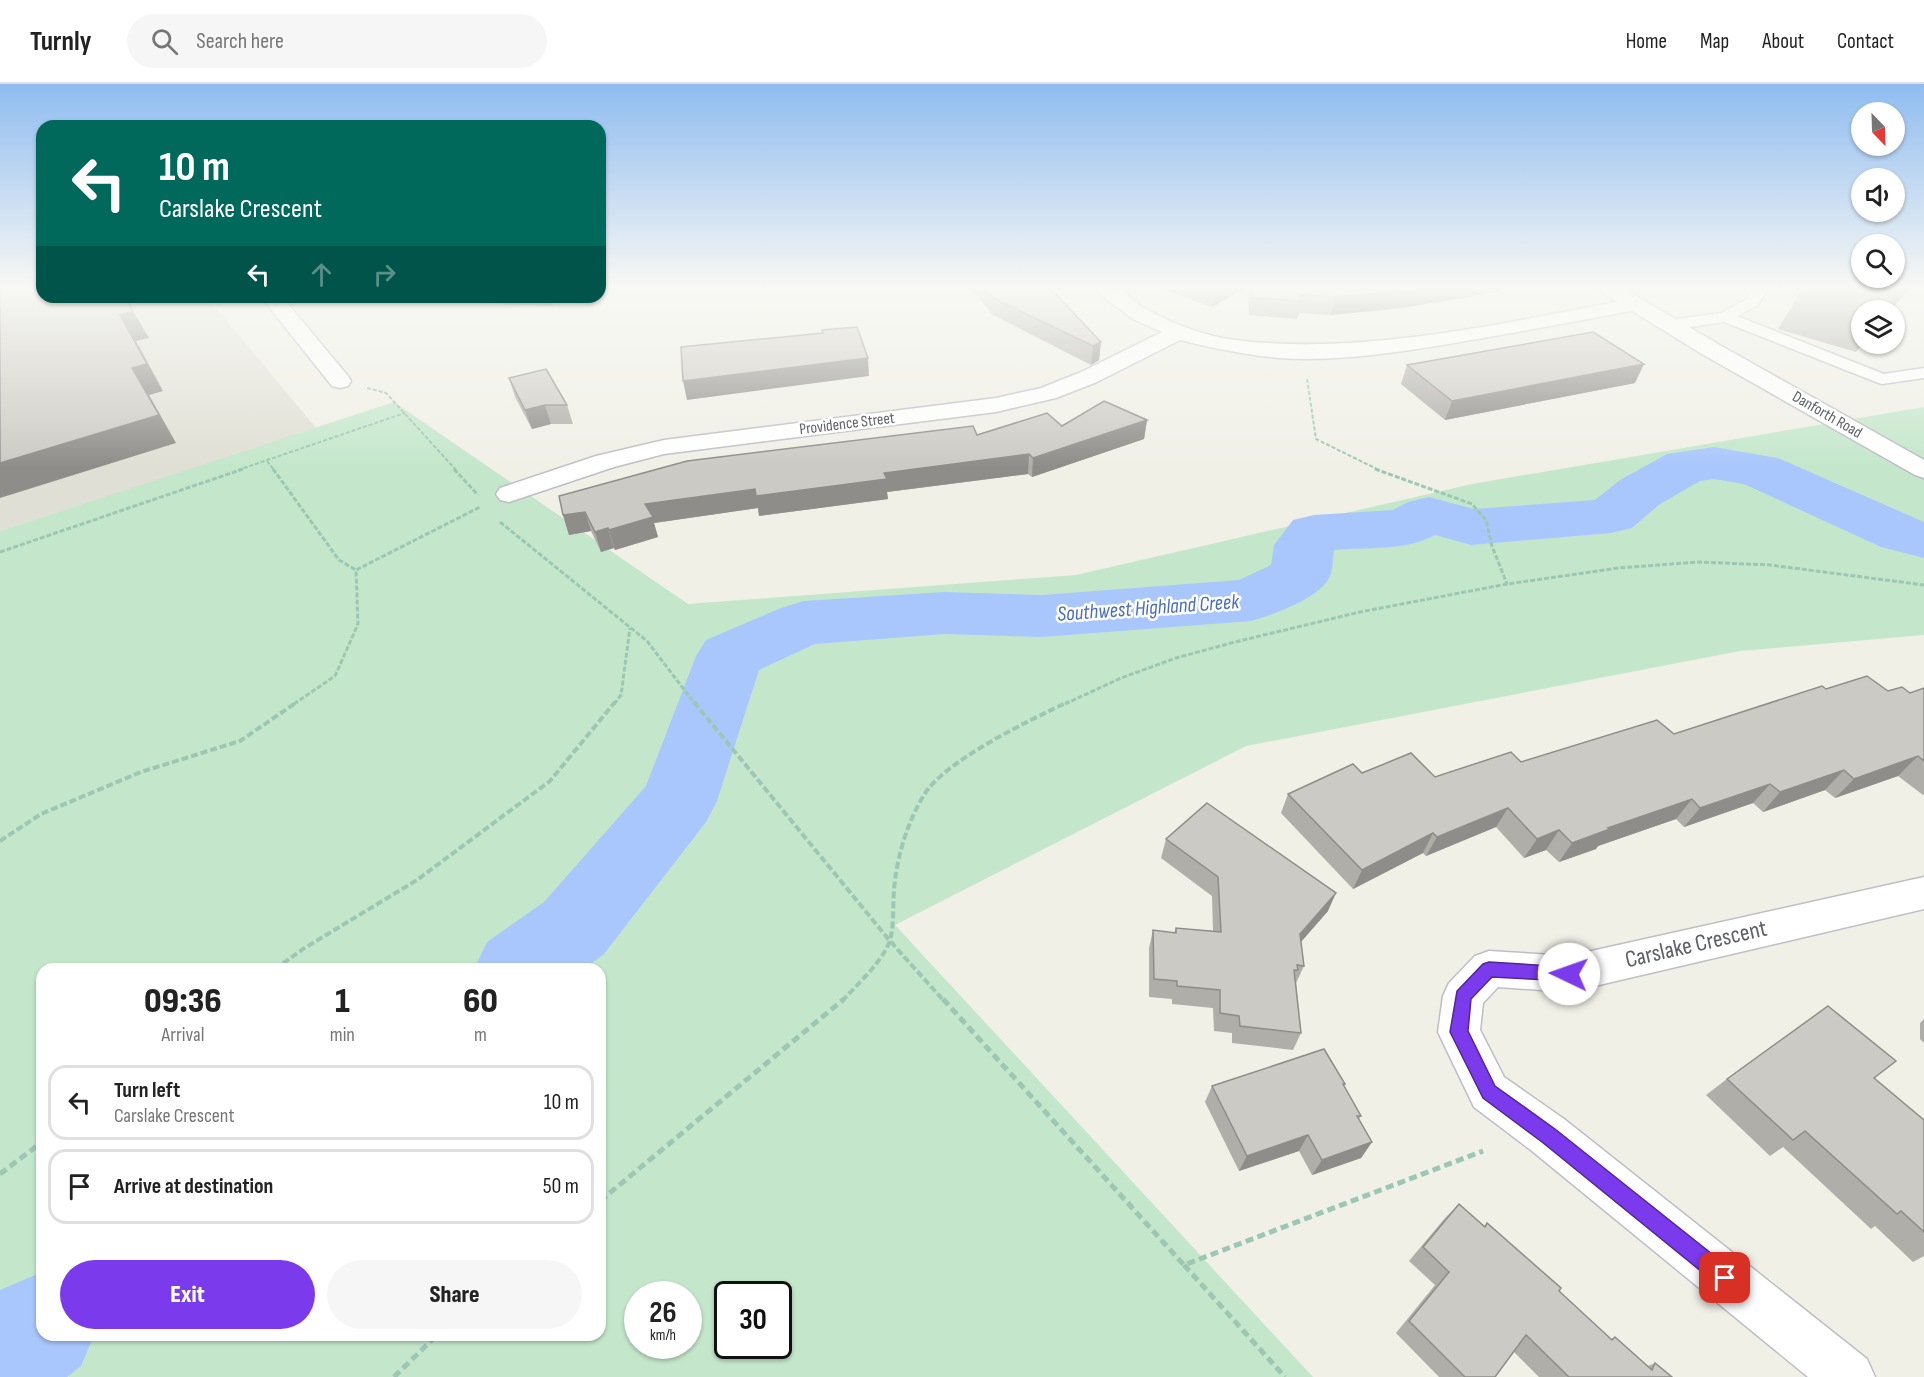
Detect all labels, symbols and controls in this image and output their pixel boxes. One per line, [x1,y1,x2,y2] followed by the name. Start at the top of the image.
[127,14,547,68] search box
[30,25,91,58] text: Turnly
[148,25,181,58] icon: search
[196,28,284,55] text: Search here
[1626,29,1667,54] text: Home
[1700,29,1729,54] text: Map
[1762,29,1804,54] text: About
[1837,29,1894,54] text: Contact
[1851,102,1905,156] north arrow
[1851,102,1905,354] map controls
[159,142,230,193] text: 10 m
[60,144,138,222] icon: left
[1851,168,1905,222] button: sound
[159,193,322,225] text: Carslake Crescent
[1851,234,1905,288] button: search
[242,258,275,291] icon: left
[305,258,338,291] icon: ahead
[368,258,401,291] icon: right
[1851,300,1905,354] button: layers
[1789,387,1865,443] street label: Danforth Road
[798,409,896,439] street label: Providence Street
[1056,589,1241,627] water label: Southwest Highland Creek
[1622,914,1770,974] street label: Carslake Crescent
[1537,942,1601,1006] position arrow
[144,980,222,1023] text: 09:36
[335,980,350,1023] text: 1
[463,980,498,1023] text: 60
[161,1023,204,1047] text: Arrival
[330,1023,355,1047] text: min
[474,1023,487,1047] text: m
[114,1077,180,1104] text: Turn left
[63,1086,96,1119] icon: left
[544,1089,579,1116] text: 10 m
[114,1104,235,1128] text: Carslake Crescent
[63,1170,96,1203] icon: arrive
[114,1173,273,1200] text: Arrive at destination
[543,1173,579,1200] text: 50 m
[1699,1252,1750,1303] pin
[60,1260,315,1329] button: Exit
[327,1260,582,1329] button: Share
[1708,1261,1741,1294] icon: arrive
[714,1281,792,1359] speed limit sign: 30
[649,1295,677,1331] text: 26
[650,1326,676,1345] text: km/h

